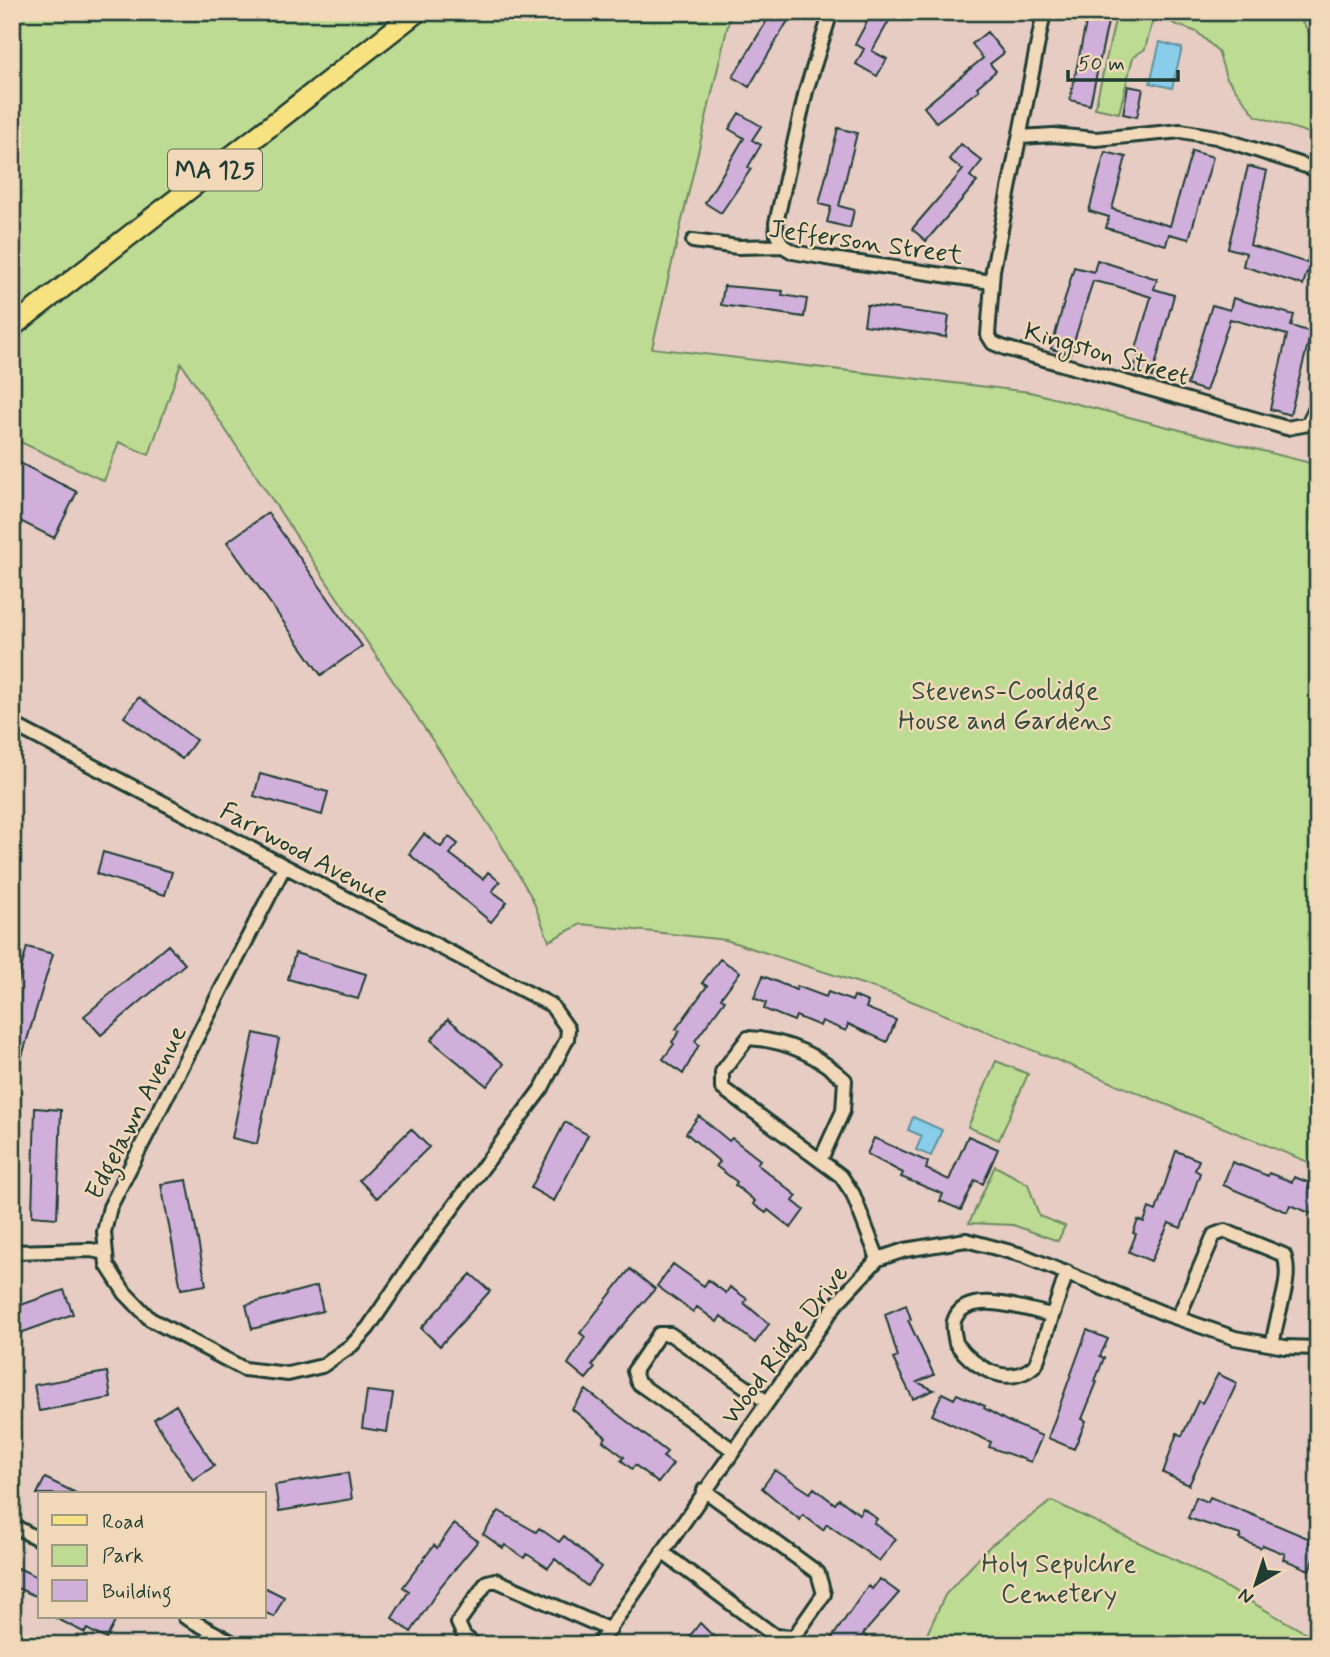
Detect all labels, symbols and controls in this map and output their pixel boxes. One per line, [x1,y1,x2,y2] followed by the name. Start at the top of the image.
[1068,38,1178,82] scale bar
[1078,50,1125,78] text: 50 m
[168,150,262,190] road number: MA 125
[767,213,965,273] street label: Jefferson Street
[1019,315,1193,397] street label: Kingston Street
[898,675,1112,739] park label: Stevens-Coolidge House and Gardens
[214,795,395,913] street label: Farrwood Avenue
[78,1020,198,1207] street label: Edgelawn Avenue
[714,1258,859,1434] street label: Wood Ridge Drive
[38,1492,266,1618] legend
[102,1508,144,1536] text: Road
[102,1542,144,1570] text: Park
[982,1548,1137,1612] park label: Holy Sepulchre Cemetery
[1222,1548,1292,1618] north arrow
[102,1578,172,1608] text: Building
[1233,1582,1259,1610] text: N

